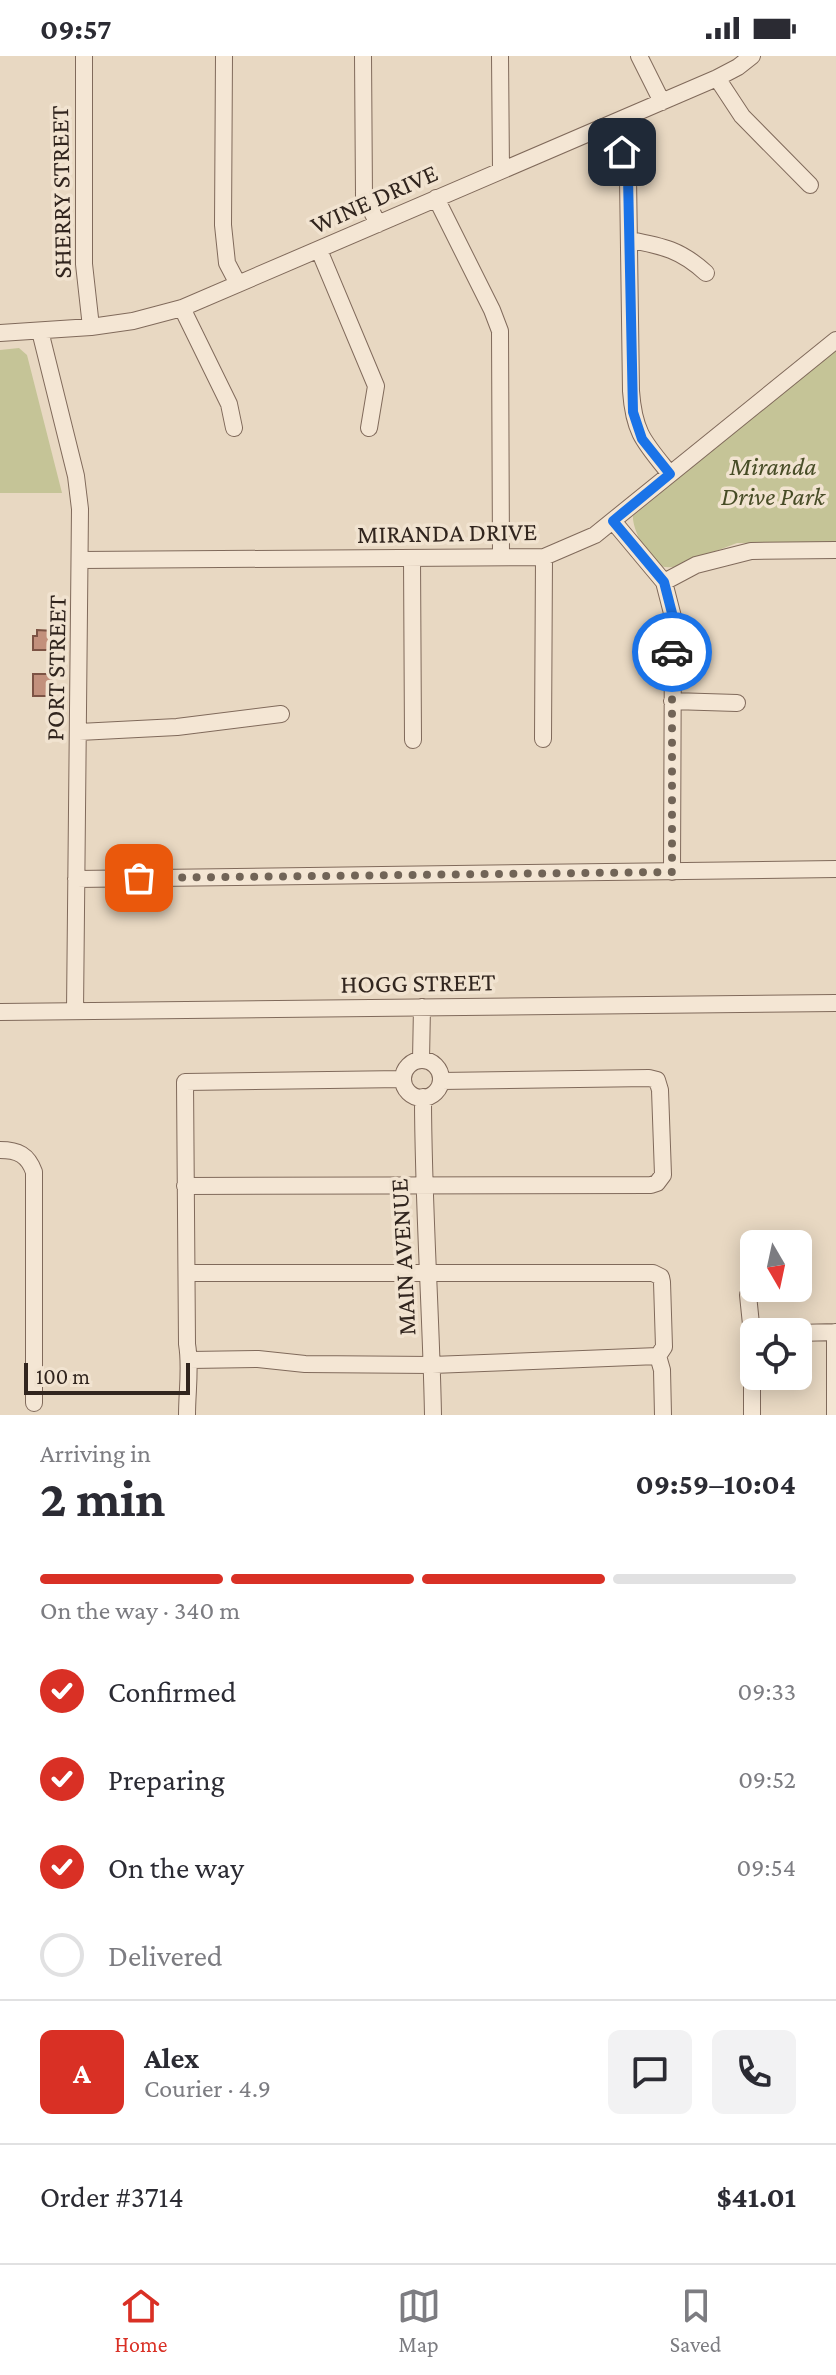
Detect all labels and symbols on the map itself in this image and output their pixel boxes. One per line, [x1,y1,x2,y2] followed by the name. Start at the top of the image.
[45,105,77,279] street label: SHERRY STREET
[588,118,656,186] pin
[306,158,442,240] street label: WINE DRIVE
[721,452,827,511] park label: Miranda Drive Park
[357,517,537,549] street label: MIRANDA DRIVE
[40,595,72,741] street label: PORT STREET
[632,612,712,692] courier
[105,844,173,912] pin
[340,967,496,999] street label: HOGG STREET
[384,1178,422,1336] street label: MAIN AVENUE
[740,1230,812,1302] north arrow
[24,1359,190,1395] scale bar

